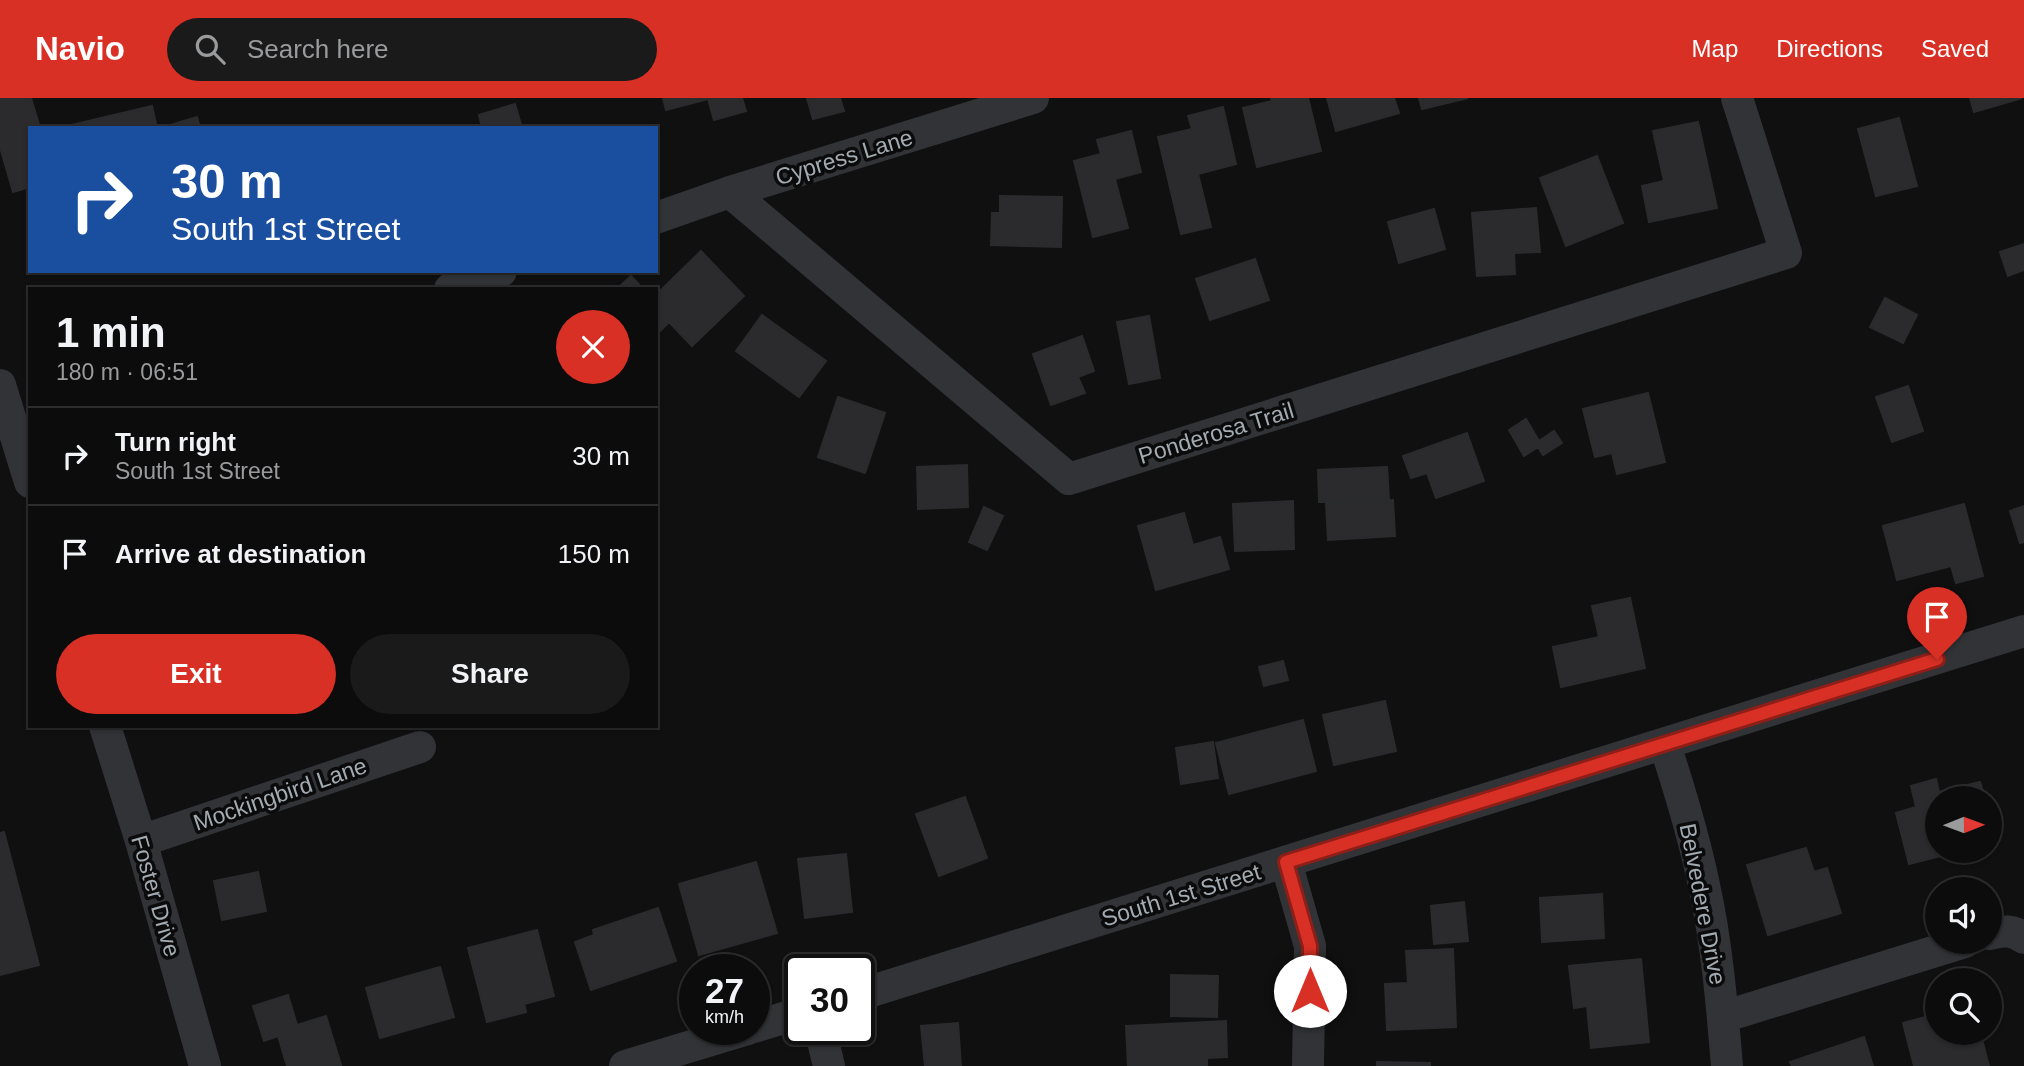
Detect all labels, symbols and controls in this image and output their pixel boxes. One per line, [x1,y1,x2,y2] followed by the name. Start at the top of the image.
[167,18,657,81] search box
[35,30,125,67] text: Navio
[191,30,229,68] icon: search
[247,34,389,64] text: Search here
[1692,35,1738,62] text: Map
[1776,35,1883,62] text: Directions
[1921,35,1989,62] text: Saved
[772,124,916,190] street label: Cypress Lane
[56,154,147,245] icon: right
[171,154,283,208] text: 30 m
[171,211,400,247] text: South 1st Street
[56,309,166,356] text: 1 min
[556,310,630,384] button: close
[56,359,198,385] text: 180 m · 06:51
[1135,397,1297,469] street label: Ponderosa Trail
[115,427,236,457] text: Turn right
[56,437,94,475] icon: right
[572,441,630,471] text: 30 m
[115,458,280,484] text: South 1st Street
[56,535,94,573] icon: arrive
[115,539,366,569] text: Arrive at destination
[558,539,630,569] text: 150 m
[1907,587,1967,659] pin
[1918,598,1956,636] icon: arrive
[56,634,336,714] button: Exit
[350,634,630,714] button: Share
[190,752,370,836] street label: Mockingbird Lane
[1925,786,2002,863] north arrow
[1925,786,2002,1045] map controls
[1675,821,1731,987] street label: Belvedere Drive
[126,832,186,960] street label: Foster Drive
[1098,858,1264,932] street label: South 1st Street
[1925,877,2002,954] button: sound
[784,954,875,1045] speed limit sign: 30
[1273,954,1347,1028] position arrow
[1925,968,2002,1045] button: search
[705,971,744,1010] text: 27
[705,1007,744,1027] text: km/h

